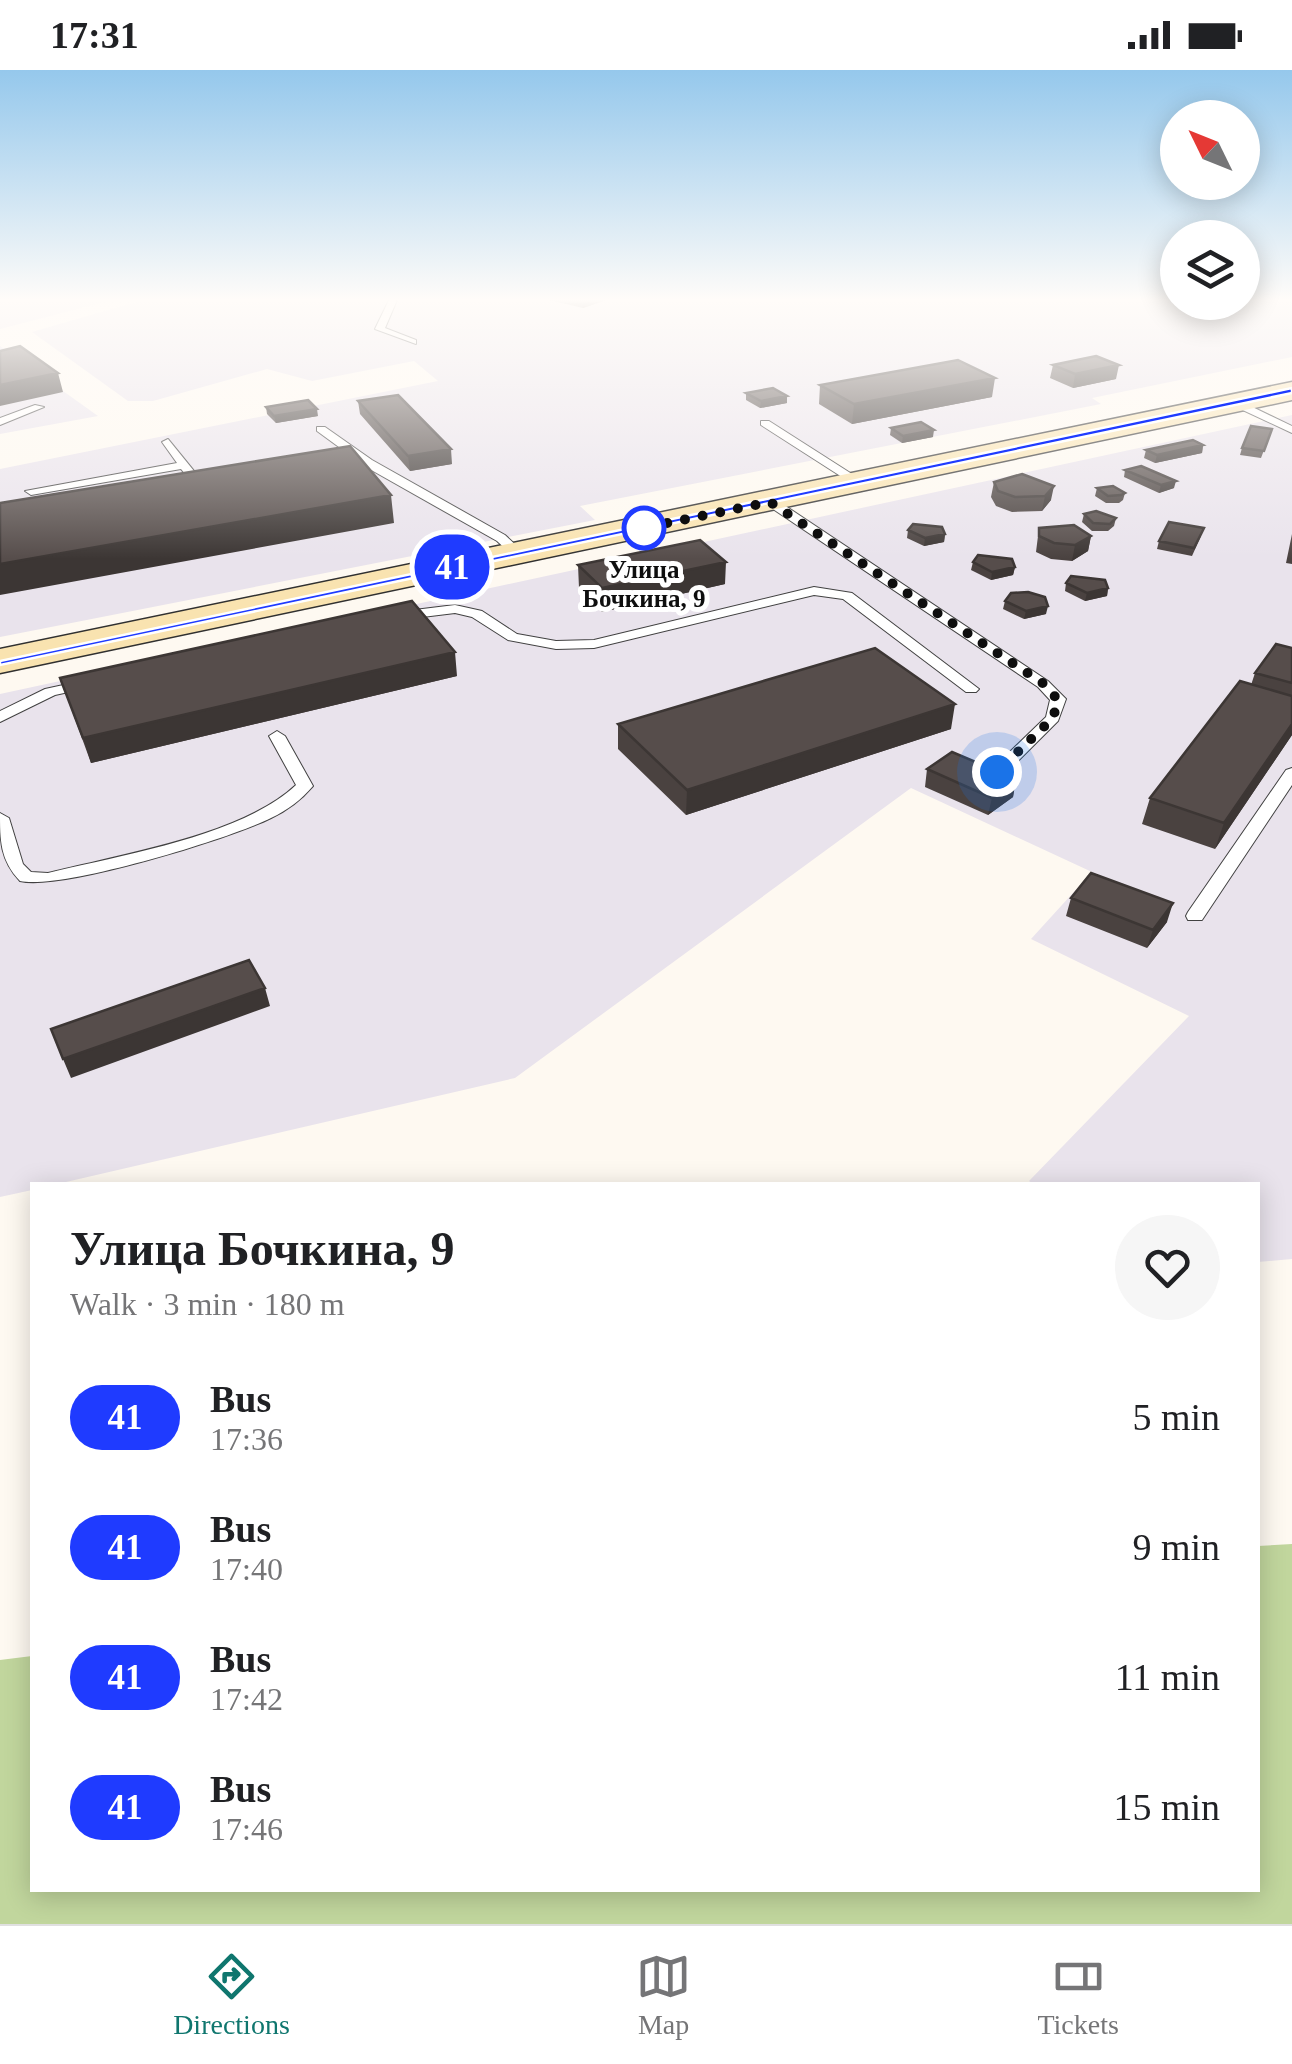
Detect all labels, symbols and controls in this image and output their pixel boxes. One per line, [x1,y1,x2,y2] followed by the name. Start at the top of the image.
[50,14,139,56] text: 17:31
[1160,100,1260,200] north arrow
[1160,100,1260,320] map controls
[1160,220,1260,320] button: layers
[623,507,665,549] marker: Улица Бочкина, 9
[407,534,497,600] line badge: 41
[435,548,470,587] text: 41
[582,556,706,612] place label: Улица Бочкина, 9
[972,747,1022,797] your location
[1115,1215,1220,1320] button: heart
[70,1222,455,1275] text: Улица Бочкина, 9
[70,1286,345,1322] text: Walk · 3 min · 180 m
[210,1378,271,1420] text: Bus
[1132,1396,1220,1438] text: 5 min
[108,1398,143,1437] text: 41
[210,1421,283,1457] text: 17:36
[210,1508,271,1550] text: Bus
[1132,1526,1220,1568] text: 9 min
[108,1528,143,1567] text: 41
[210,1551,283,1587] text: 17:40
[210,1638,271,1680] text: Bus
[1115,1656,1220,1698] text: 11 min
[108,1658,143,1697] text: 41
[210,1681,283,1717] text: 17:42
[210,1768,271,1810] text: Bus
[1113,1786,1220,1828] text: 15 min
[108,1788,143,1827] text: 41
[210,1811,283,1847] text: 17:46
[173,1949,290,2041] tab: Directions
[636,1949,691,2041] tab: Map
[1037,1949,1119,2041] tab: Tickets

